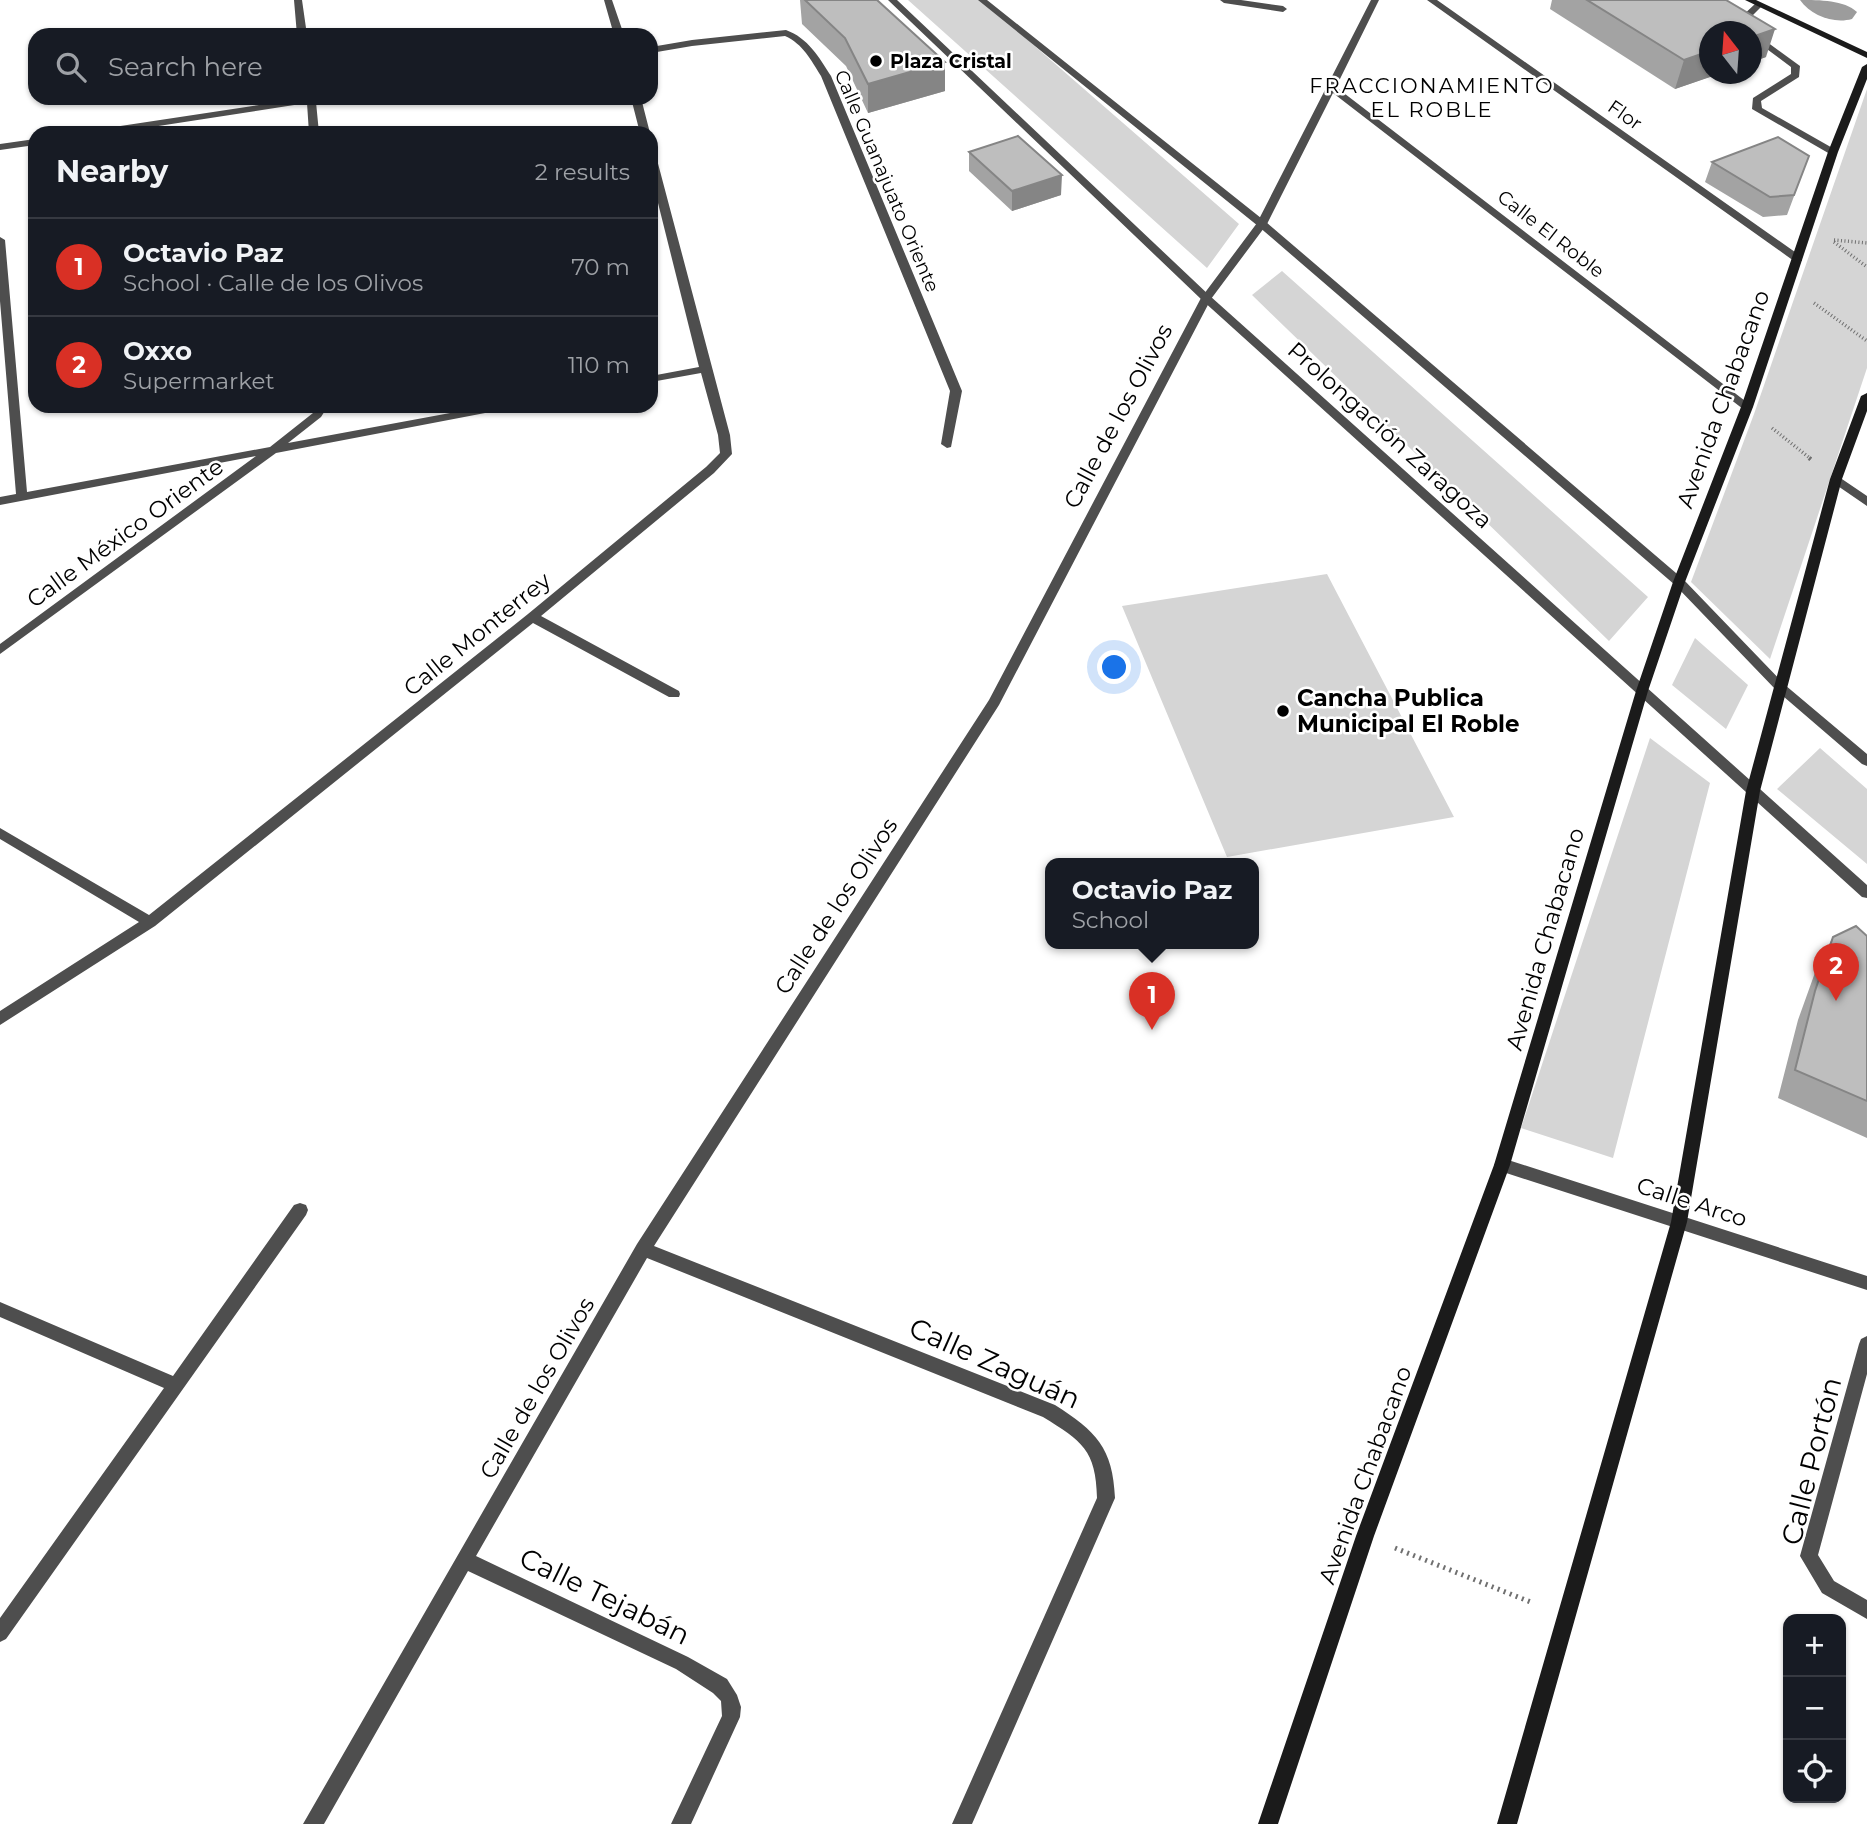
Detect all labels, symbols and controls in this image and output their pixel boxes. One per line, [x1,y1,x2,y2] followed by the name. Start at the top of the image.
[1699,21,1762,84] north arrow
[28,28,658,105] search box
[52,48,90,86] icon: search
[890,50,1012,73] place label: Plaza Cristal
[108,51,263,83] text: Search here
[868,53,884,69] marker: Plaza Cristal
[830,66,944,296] street label: Calle Guanajuato Oriente
[1309,73,1555,122] district label: FRACCIONAMIENTO EL ROBLE
[1603,95,1647,135] street label: Flor
[56,153,168,190] text: Nearby
[535,158,630,186] text: 2 results
[1493,185,1609,283] street label: Calle El Roble
[123,237,284,269] text: Octavio Paz
[74,253,84,281] text: 1
[571,253,630,281] text: 70 m
[123,269,423,297] text: School · Calle de los Olivos
[1671,286,1775,512] street label: Avenida Chabacano
[1058,319,1178,513] street label: Calle de los Olivos
[123,335,192,367] text: Oxxo
[1282,336,1498,534] street label: Prolongación Zaragoza
[72,351,86,379] text: 2
[568,351,630,379] text: 110 m
[123,367,275,395] text: Supermarket
[21,452,229,614] street label: Calle México Oriente
[398,566,557,702] street label: Calle Monterrey
[1097,650,1131,684] your location
[1297,684,1519,738] place label: Cancha Publica Municipal El Roble
[1275,703,1291,719] marker: Cancha Publica Municipal El Roble
[768,812,904,1000] street label: Calle de los Olivos
[1500,825,1590,1053] street label: Avenida Chabacano
[1045,858,1259,949] popup
[1072,874,1232,906] text: Octavio Paz
[1072,906,1149,934] text: School
[1813,943,1859,1001] pin: 2
[1129,972,1175,1030] pin: 1
[1633,1171,1751,1233] street label: Calle Arco
[474,1292,600,1484] street label: Calle de los Olivos
[904,1310,1086,1416] street label: Calle Zaguán
[1313,1362,1417,1588] street label: Avenida Chabacano
[1774,1374,1848,1548] street label: Calle Portón
[514,1540,696,1652] street label: Calle Tejabán
[1783,1614,1846,1803] map controls
[1783,1614,1846,1677] button: +
[1783,1677,1846,1740] button: −
[1783,1740,1846,1803] button: locate

